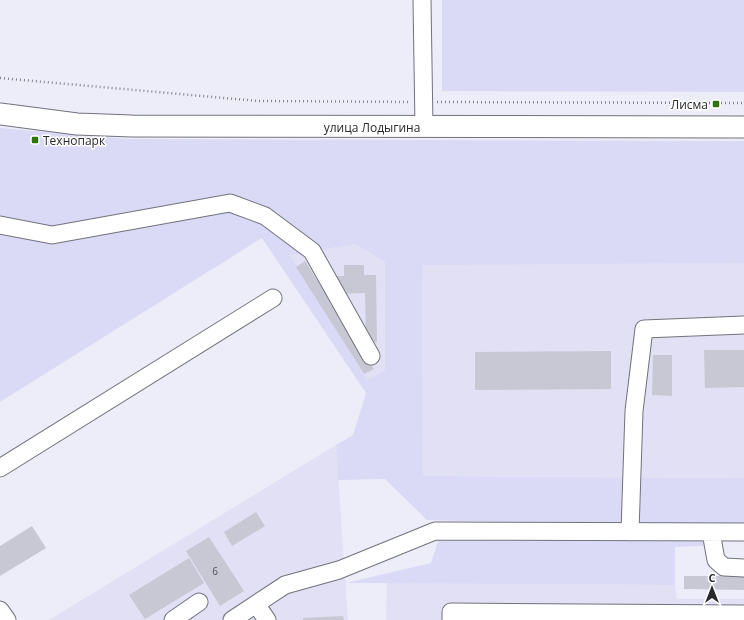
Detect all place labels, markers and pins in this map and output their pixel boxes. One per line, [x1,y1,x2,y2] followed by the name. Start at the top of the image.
[671,96,708,113] place label: Лисма
[711,99,721,109] marker: Лисма
[43,132,106,149] place label: Технопарк
[30,135,40,145] marker: Технопарк

